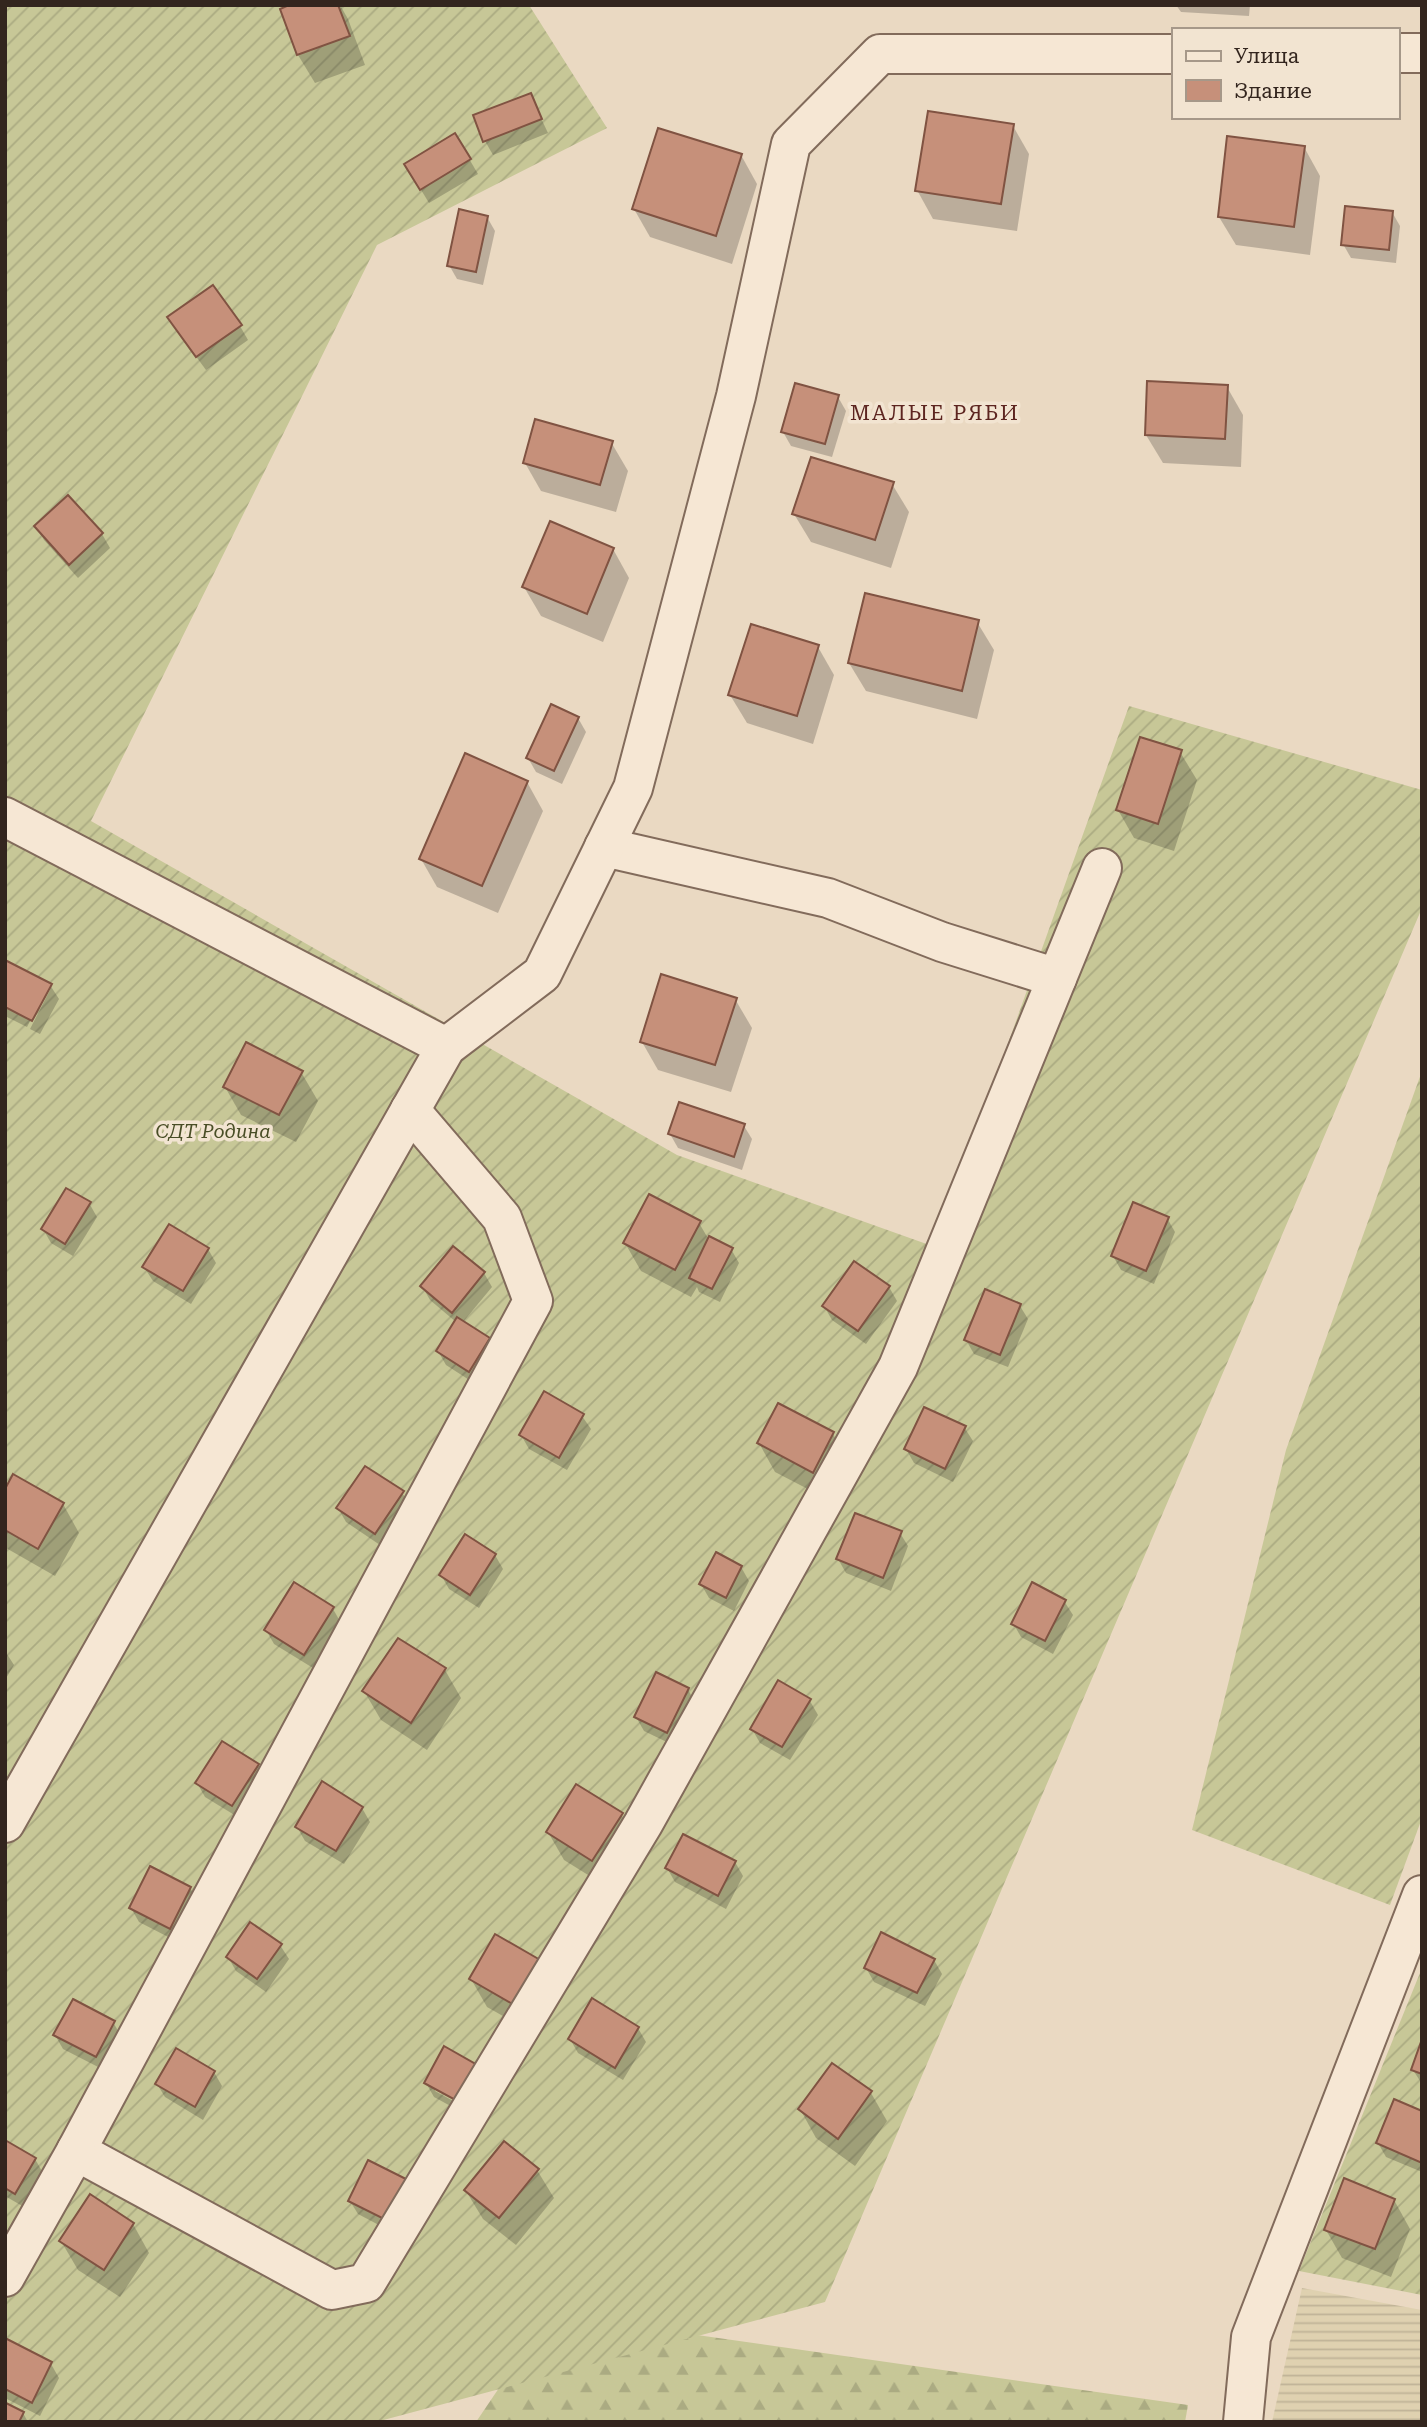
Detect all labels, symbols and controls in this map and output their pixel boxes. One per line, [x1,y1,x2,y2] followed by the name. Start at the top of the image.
[1172,28,1399,119] legend
[1234,44,1300,68] text: Улица
[1234,79,1312,103] text: Здание
[850,401,1020,425] district label: МАЛЫЕ РЯБИ
[155,1120,271,1143] park label: СДТ Родина

